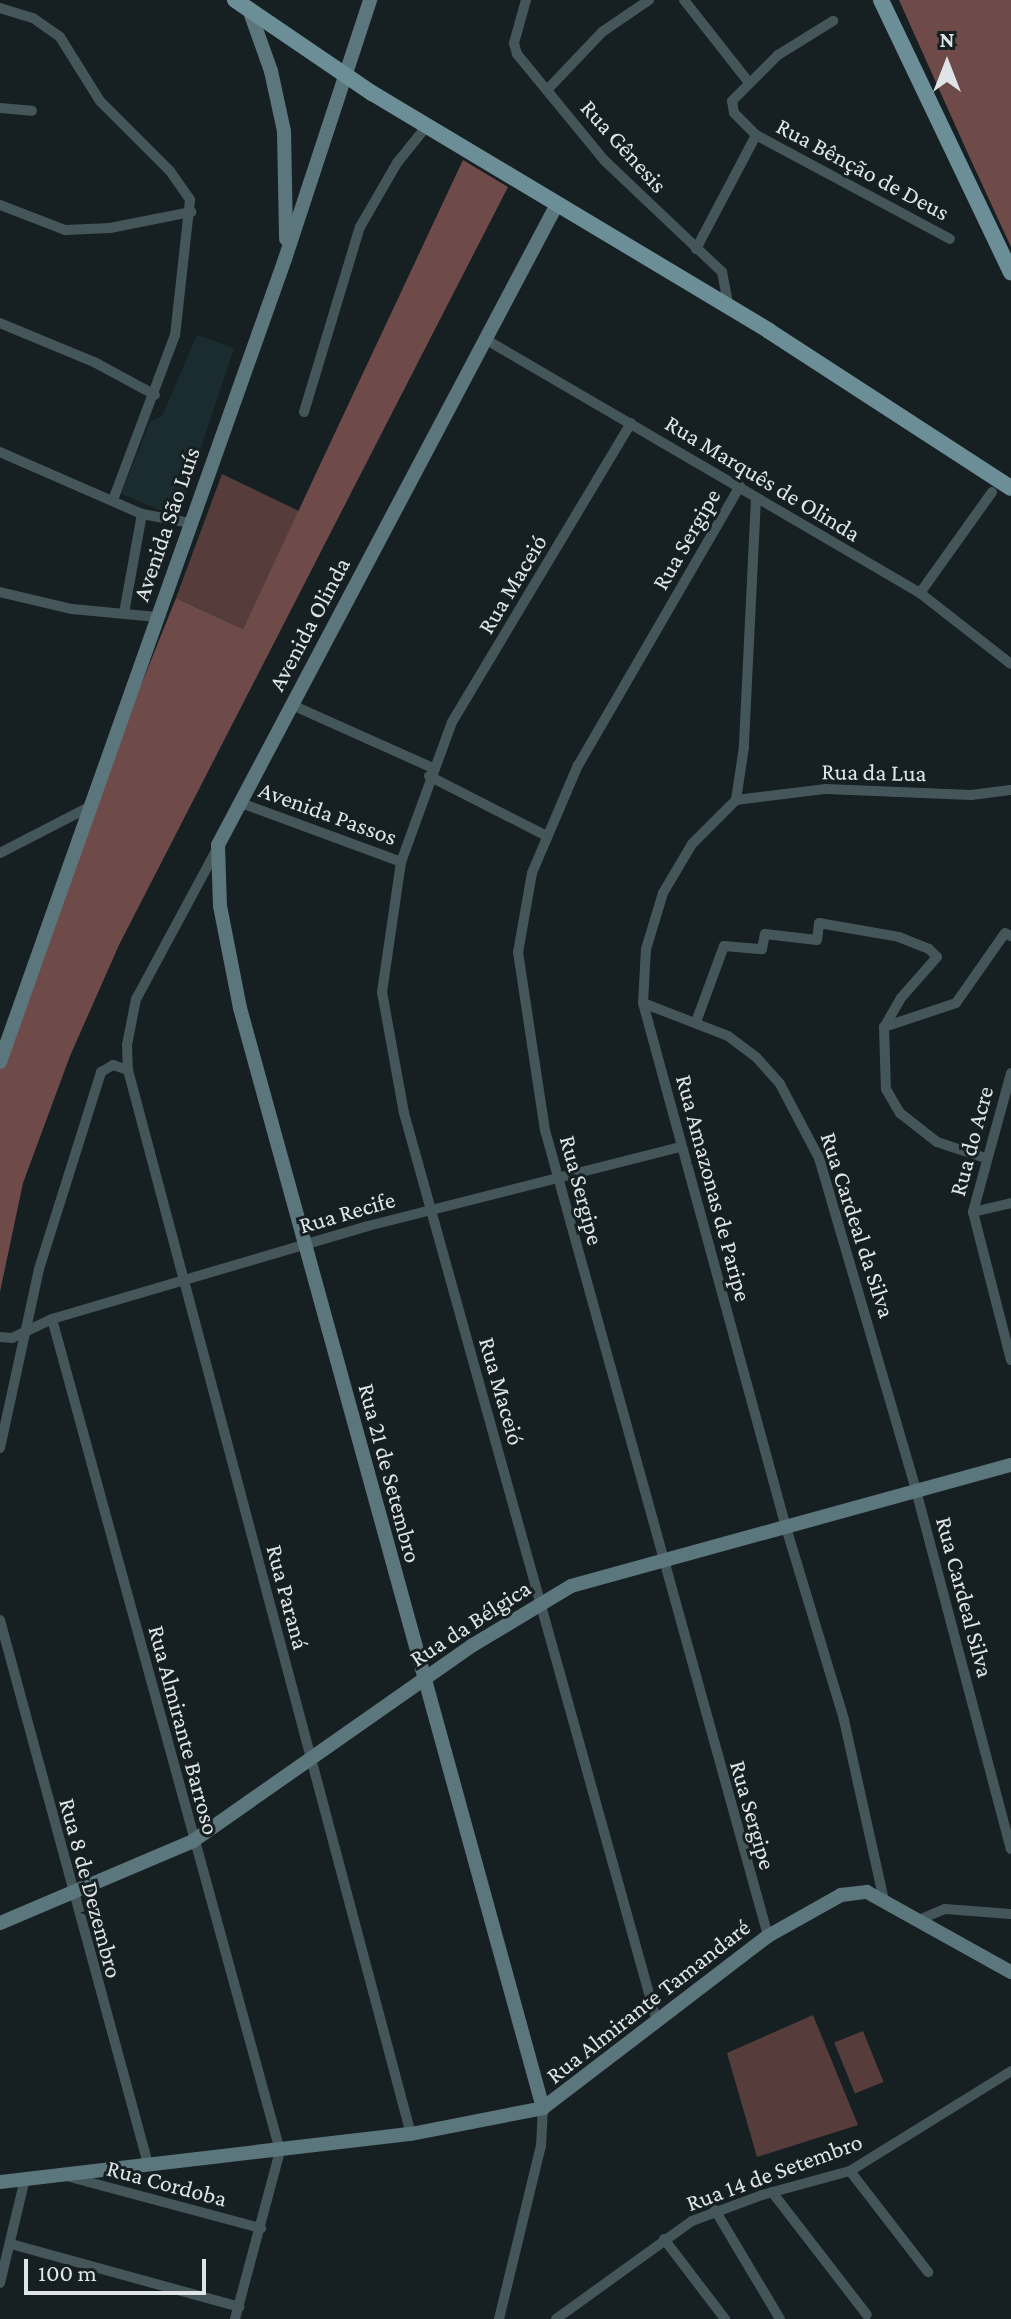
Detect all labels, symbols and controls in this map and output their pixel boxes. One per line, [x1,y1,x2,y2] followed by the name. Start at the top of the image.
[907,24,987,104] north arrow
[940,27,955,52] text: N
[575,93,673,199] street label: Rua Gênesis
[772,111,954,227] street label: Rua Bênção de Deus
[660,408,866,548] street label: Rua Marquês de Olinda
[126,443,206,605] street label: Avenida São Luís
[645,483,727,595] street label: Rua Sergipe
[471,529,553,639] street label: Rua Maceió
[262,552,356,696] street label: Avenida Olinda
[821,757,927,787] street label: Rua da Lua
[255,775,401,851] street label: Avenida Passos
[670,1071,758,1305] street label: Rua Amazonas de Paripe
[943,1083,999,1199] street label: Rua do Acre
[814,1128,902,1322] street label: Rua Cardeal da Silva
[554,1132,610,1248] street label: Rua Sergipe
[296,1185,398,1239] street label: Rua Recife
[473,1334,531,1448] street label: Rua Maceió
[352,1380,428,1566] street label: Rua 21 de Setembro
[930,1513,1000,1681] street label: Rua Cardeal Silva
[260,1541,316,1653] street label: Rua Paraná
[404,1573,536,1673] street label: Rua da Bélgica
[142,1622,226,1838] street label: Rua Almirante Barroso
[724,1757,782,1873] street label: Rua Sergipe
[53,1795,129,1981] street label: Rua 8 de Dezembro
[540,1912,756,2090] street label: Rua Almirante Tamandaré
[682,2127,866,2217] street label: Rua 14 de Setembro
[104,2153,230,2213] street label: Rua Cordoba
[28,2243,210,2293] scale bar
[38,2259,97,2286] text: 100 m

